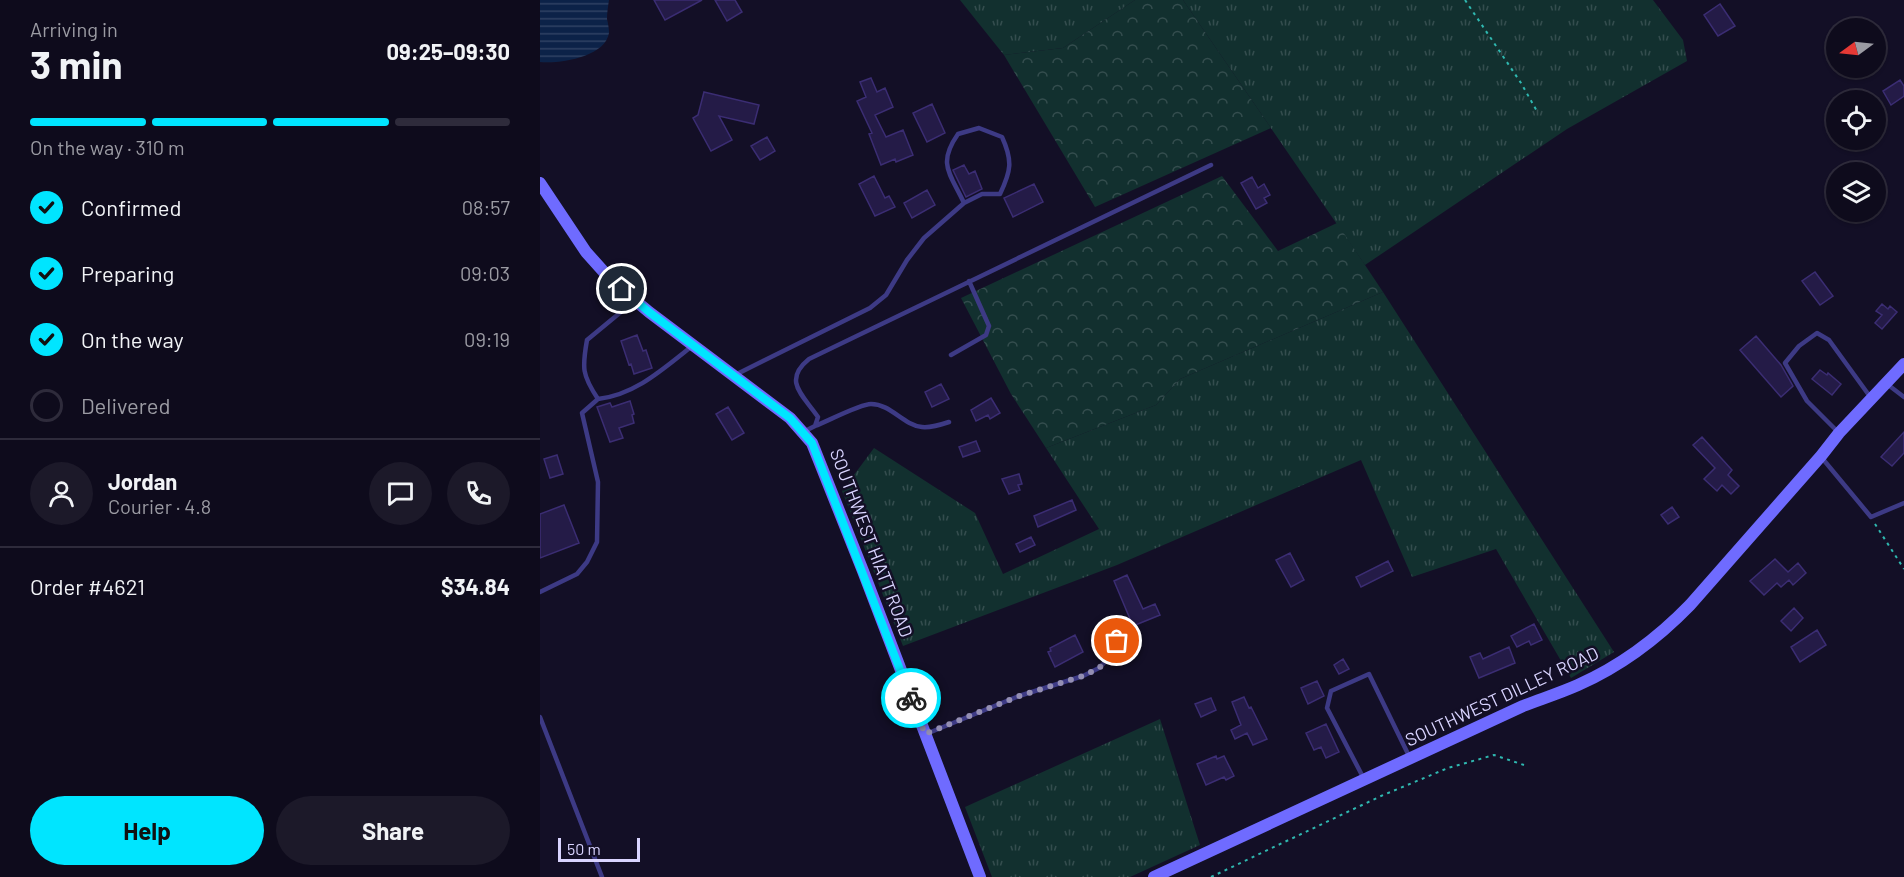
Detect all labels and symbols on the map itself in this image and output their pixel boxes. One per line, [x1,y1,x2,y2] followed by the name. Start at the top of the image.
[1826,18,1886,78] north arrow
[596,263,647,314] pin
[826,445,918,640] street label: SOUTHWEST HIATT ROAD
[1091,615,1142,666] pin
[1401,642,1602,751] street label: SOUTHWEST DILLEY ROAD
[881,668,941,728] courier
[558,835,640,862] scale bar

